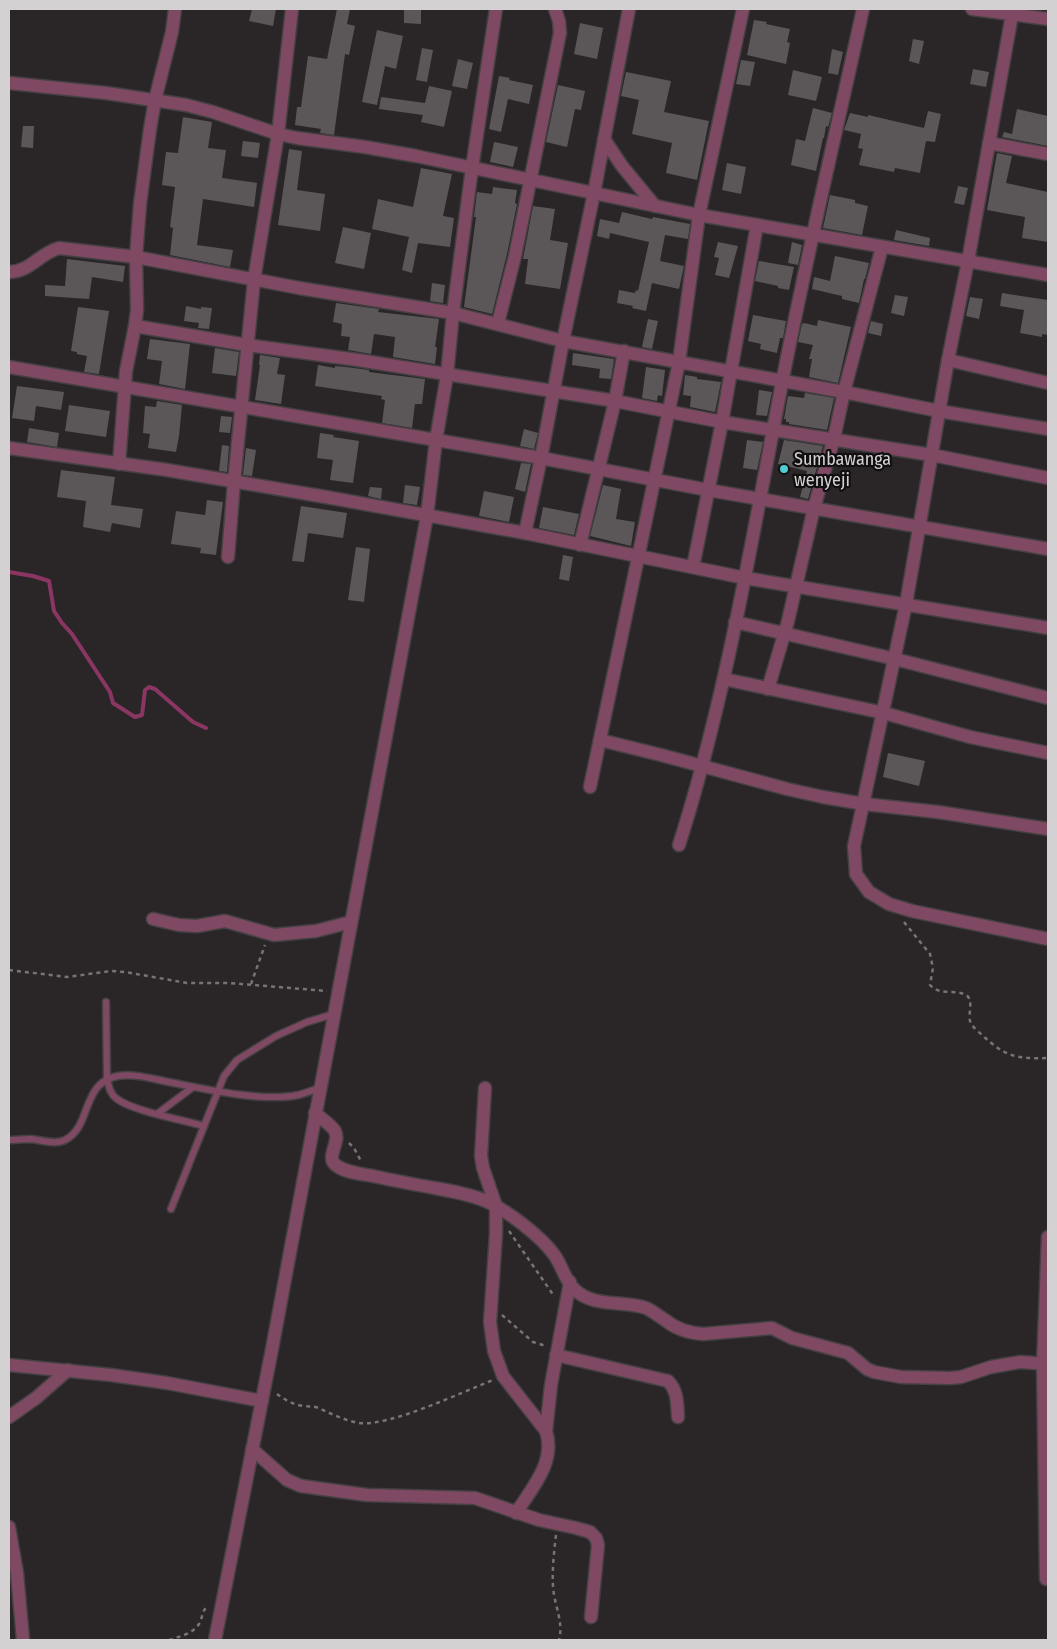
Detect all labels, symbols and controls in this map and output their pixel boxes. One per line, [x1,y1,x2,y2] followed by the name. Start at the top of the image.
[794,448,891,491] place label: Sumbawanga wenyeji
[778,463,790,475] marker: Sumbawanga wenyeji

